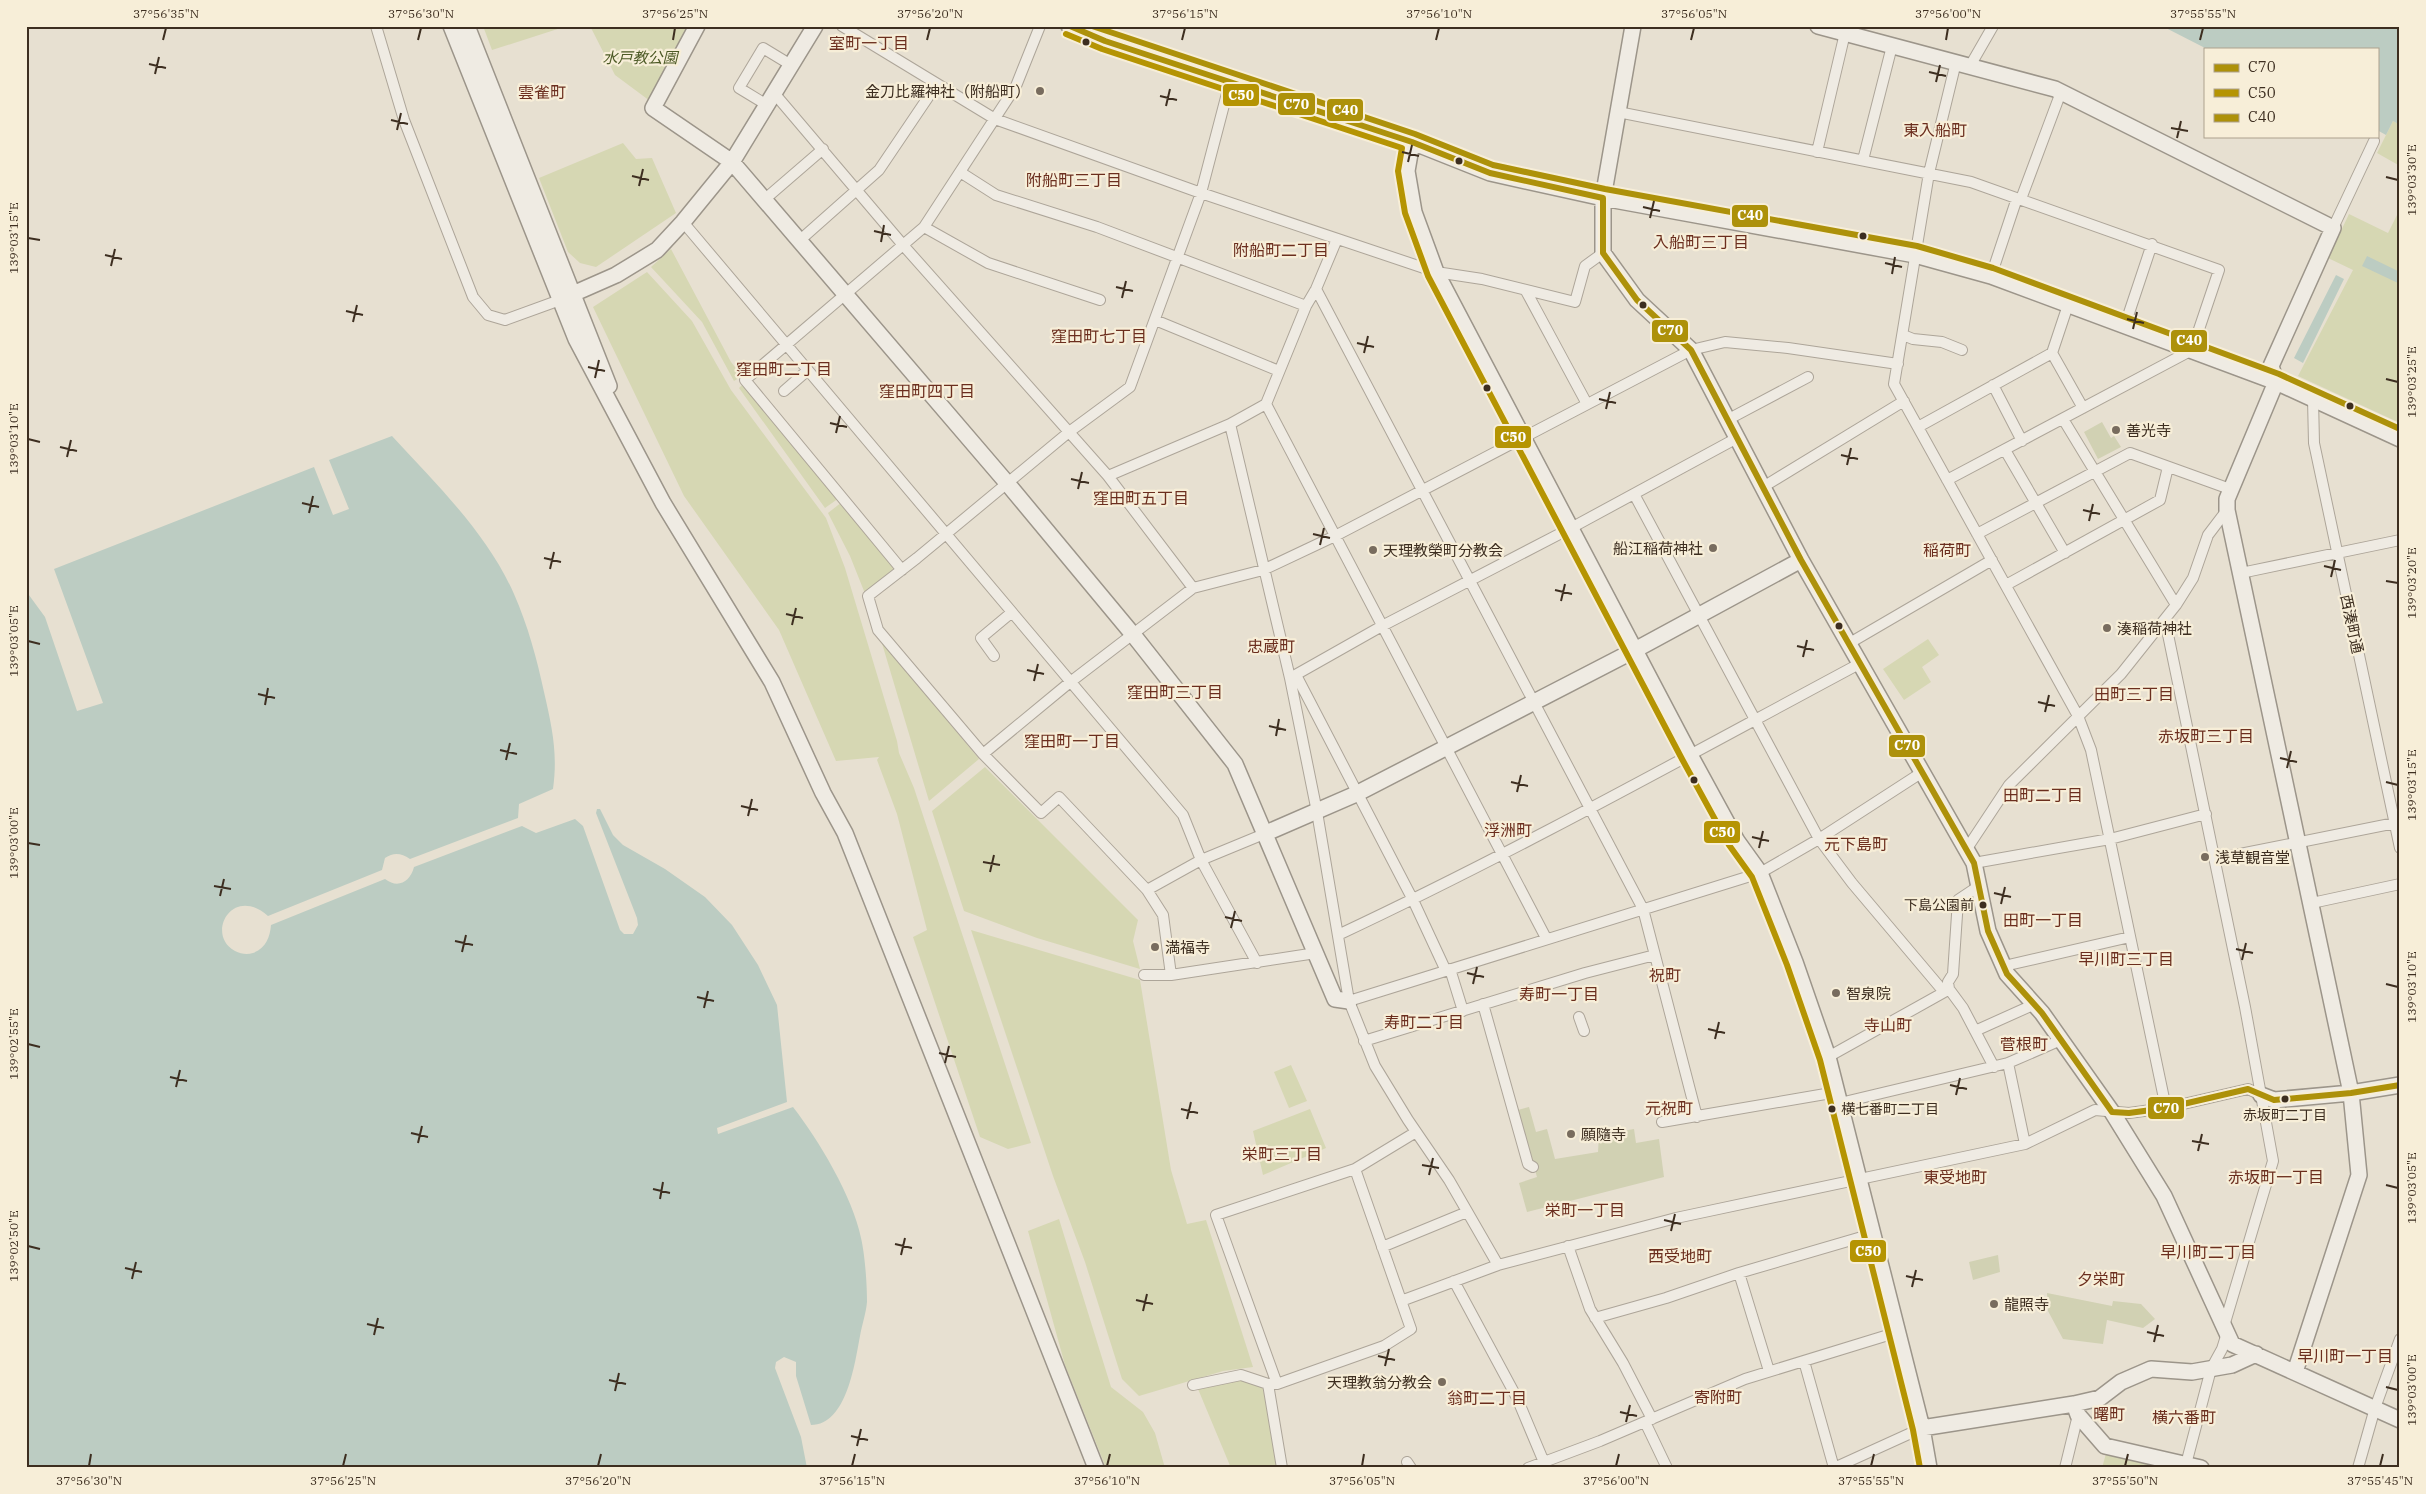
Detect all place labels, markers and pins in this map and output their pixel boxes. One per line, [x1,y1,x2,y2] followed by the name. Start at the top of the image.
[1081,37,1091,47] unlabelled marker
[865,82,1030,101] place label: 金刀比羅神社（附船町）
[1034,85,1046,97] marker: 金刀比羅神社（附船町）
[1454,156,1464,166] unlabelled marker
[1858,231,1868,241] unlabelled marker
[1638,300,1648,310] unlabelled marker
[1482,383,1492,393] unlabelled marker
[2345,401,2355,411] unlabelled marker
[2126,421,2171,440] place label: 善光寺
[2110,424,2122,436] marker: 善光寺
[1613,539,1703,558] place label: 船江稲荷神社
[1383,541,1503,560] place label: 天理教榮町分教会
[1707,542,1719,554] marker: 船江稲荷神社
[1367,544,1379,556] marker: 天理教榮町分教会
[2117,619,2192,638] place label: 湊稲荷神社
[1834,621,1844,631] unlabelled marker
[2101,622,2113,634] marker: 湊稲荷神社
[1689,775,1699,785] unlabelled marker
[2215,848,2290,867] place label: 浅草観音堂
[2199,851,2211,863] marker: 浅草観音堂
[1904,896,1974,914] place label: 下島公園前
[1978,900,1988,910] marker: 下島公園前
[1165,938,1210,957] place label: 満福寺
[1149,941,1161,953] marker: 満福寺
[1846,984,1891,1003] place label: 智泉院
[1830,987,1842,999] marker: 智泉院
[2280,1094,2290,1104] marker: 赤坂町二丁目
[1841,1100,1939,1118] place label: 横七番町二丁目
[1827,1104,1837,1114] marker: 横七番町二丁目
[2243,1106,2327,1124] place label: 赤坂町二丁目
[1581,1125,1626,1144] place label: 願隨寺
[1565,1128,1577,1140] marker: 願隨寺
[2004,1295,2049,1314] place label: 龍照寺
[1988,1298,2000,1310] marker: 龍照寺
[1327,1373,1432,1392] place label: 天理教翁分教会
[1436,1376,1448,1388] marker: 天理教翁分教会

